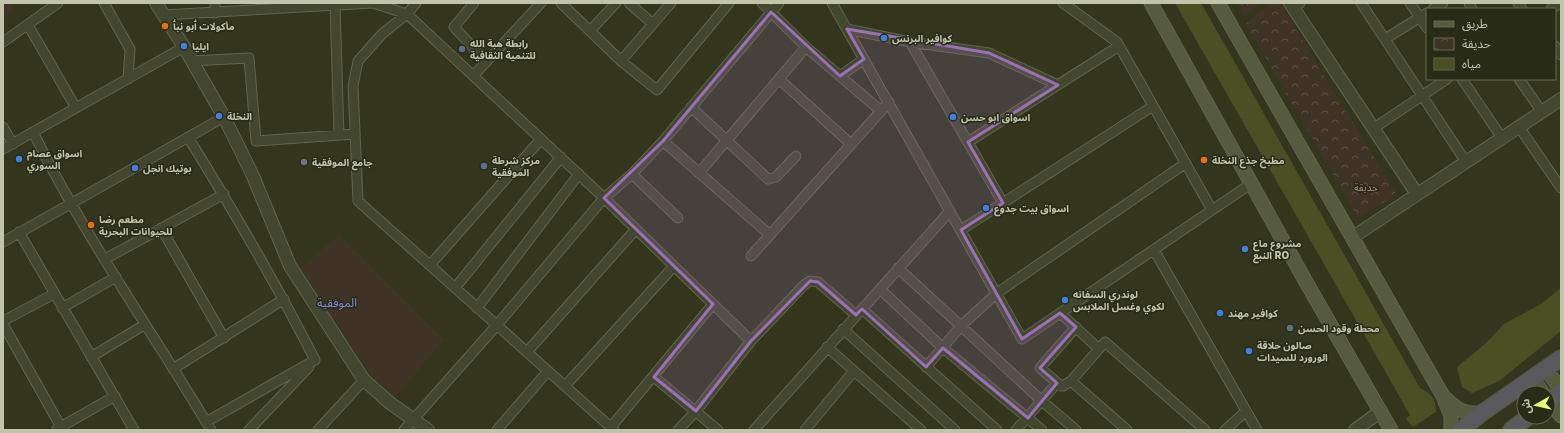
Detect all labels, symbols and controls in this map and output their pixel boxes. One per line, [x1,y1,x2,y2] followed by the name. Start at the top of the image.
[1426,8,1556,80] legend
[1462,16,1488,32] text: طريق
[173,19,235,33] place label: مأكولات ٲبو نبٲ
[160,21,170,31] marker: مأكولات ٲبو نبٲ
[892,32,952,45] place label: كوافير البرنس
[879,33,889,43] marker: كوافير البرنس
[1462,36,1491,51] text: حديقة
[470,37,536,62] place label: رابطة هبة الله للتنمية الثقافية
[192,40,209,53] place label: ايليا
[179,41,189,51] marker: ايليا
[457,44,467,54] marker: رابطة هبة الله للتنمية الثقافية
[1462,56,1481,71] text: مياه
[227,110,252,122] place label: النخلة
[214,111,224,121] marker: النخلة
[961,111,1030,124] place label: اسواق ابو حسن
[948,112,958,122] marker: اسواق ابو حسن
[27,147,83,174] place label: اسواق عصام السوري
[14,154,24,164] marker: اسواق عصام السوري
[492,154,540,179] place label: مركز شرطة الموفقية
[1212,154,1285,169] place label: مطبخ جذع النخلة
[1199,155,1209,165] marker: مطبخ جذع النخلة
[312,156,373,171] place label: جامع الموفقية
[299,157,309,167] marker: جامع الموفقية
[479,161,489,171] marker: مركز شرطة الموفقية
[143,162,192,175] place label: بوتيك انجل
[130,163,140,173] marker: بوتيك انجل
[1354,181,1378,193] park label: حديقة
[994,202,1069,217] place label: اسواق بيت جدوع
[981,203,991,213] marker: اسواق بيت جدوع
[99,213,173,238] place label: مطعم رضا للحيوانات البحرية
[86,220,96,230] marker: مطعم رضا للحيوانات البحرية
[1253,237,1302,264] place label: مشروع ماع النبع RO
[1240,244,1250,254] marker: مشروع ماع النبع RO
[1073,288,1164,315] place label: لوندري السفانه لكوي وغسل الملابس
[317,295,357,310] district label: الموفقية
[1060,295,1070,305] marker: لوندري السفانه لكوي وغسل الملابس
[1228,307,1278,320] place label: كوافير مهند
[1215,308,1225,318] marker: كوافير مهند
[1298,322,1380,335] place label: محطة وقود الحسن
[1285,323,1295,333] marker: محطة وقود الحسن
[1257,339,1328,364] place label: صالون حلاقة الورورد للسيدات
[1244,346,1254,356] marker: صالون حلاقة الورورد للسيدات
[1516,385,1556,425] north arrow
[1518,398,1534,415] text: ش

